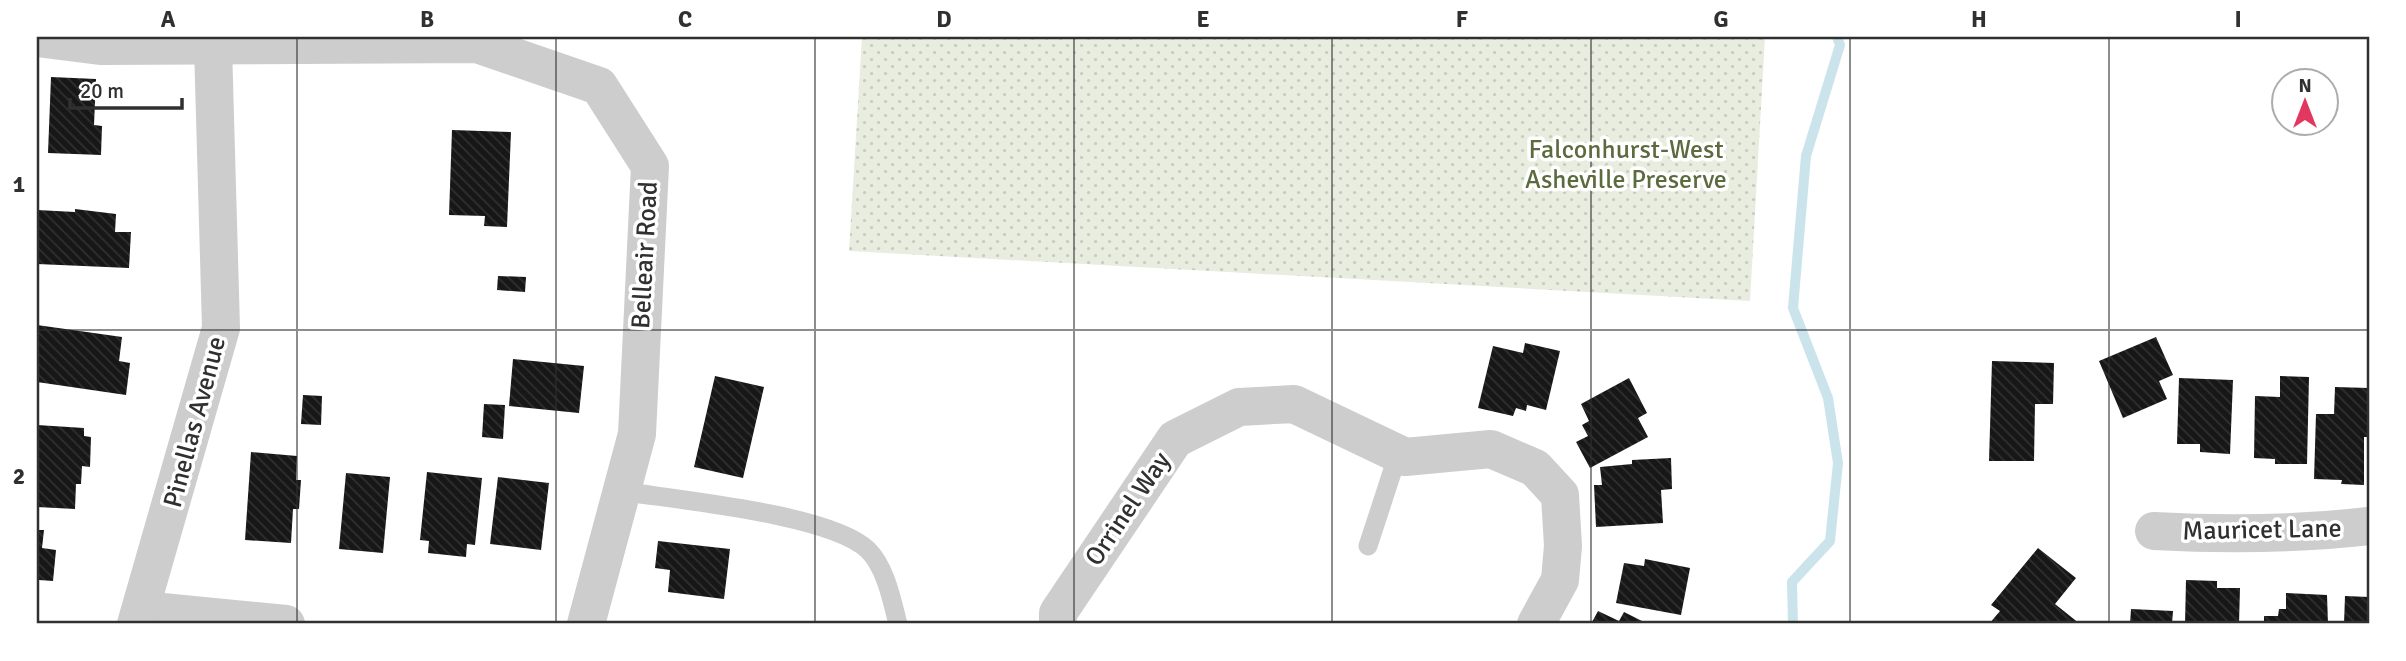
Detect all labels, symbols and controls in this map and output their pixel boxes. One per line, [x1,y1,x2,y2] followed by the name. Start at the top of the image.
[161,5,176,34] text: A
[420,5,434,34] text: B
[678,5,692,34] text: C
[936,5,952,34] text: D
[1196,5,1210,34] text: E
[1456,5,1468,34] text: F
[1713,5,1729,34] text: G
[1971,5,1987,34] text: H
[2234,5,2242,34] text: I
[70,66,182,110] scale bar
[2270,66,2340,136] north arrow
[2298,74,2312,98] text: N
[80,78,124,104] text: 20 m
[1525,134,1727,196] park label: Falconhurst-West Asheville Preserve
[13,170,25,199] text: 1
[625,180,665,330] street label: Belleair Road
[157,333,233,511] street label: Pinellas Avenue
[1078,446,1178,572] street label: Orrinel Way
[13,462,25,491] text: 2
[2182,513,2342,547] street label: Mauricet Lane

